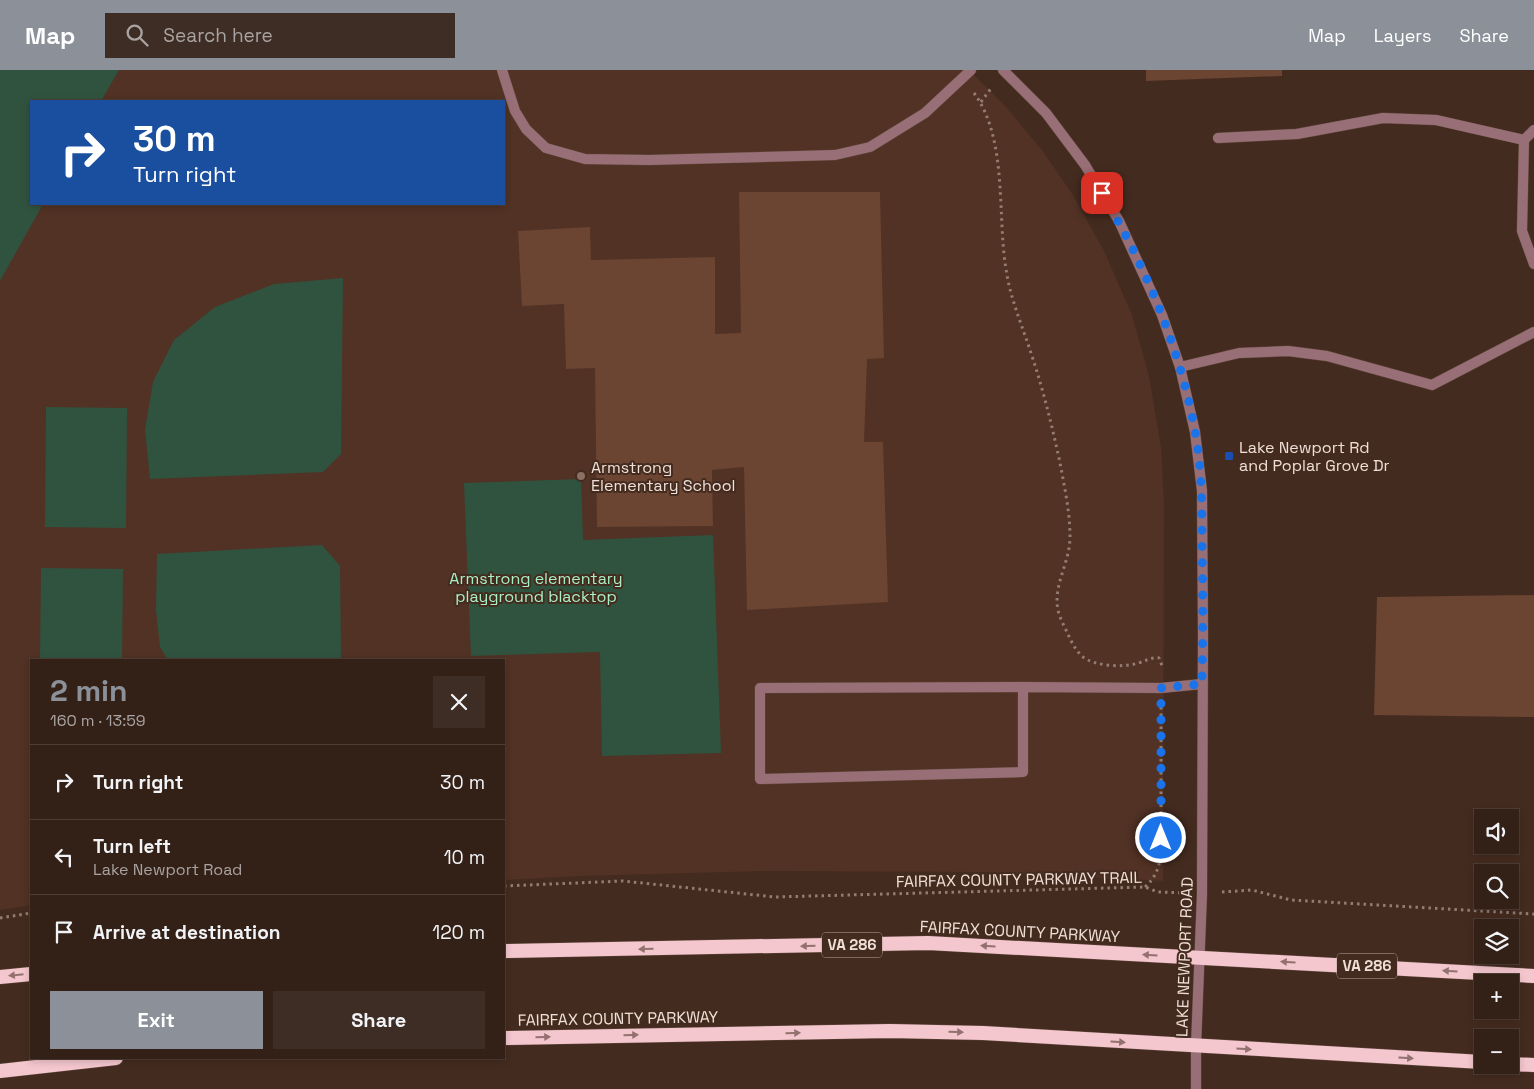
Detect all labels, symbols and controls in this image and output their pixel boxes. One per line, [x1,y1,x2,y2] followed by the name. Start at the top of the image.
[105,13,455,58] search box
[25,20,75,51] text: Map
[123,21,151,49] icon: search
[163,23,273,48] text: Search here
[1308,24,1346,47] text: Map
[1374,24,1431,47] text: Layers
[1459,24,1509,47] text: Share
[133,117,216,161] text: 30 m
[50,120,115,185] icon: right
[133,160,236,188] text: Turn right
[1081,172,1123,214] pin
[1088,179,1116,207] icon: arrive
[1239,437,1390,476] place label: Lake Newport Rd and Poplar Grove Dr
[1223,450,1235,462] marker: Lake Newport Rd and Poplar Grove Dr
[591,457,736,496] place label: Armstrong Elementary School
[575,470,587,482] marker: Armstrong Elementary School
[449,568,623,607] park label: Armstrong elementary playground blacktop
[50,671,128,710] text: 2 min
[433,676,485,728] button: close
[50,710,146,731] text: 160 m · 13:59
[50,768,78,796] icon: right
[93,770,183,795] text: Turn right
[440,770,485,795] text: 30 m
[1474,809,1519,1074] map controls
[1474,809,1519,854] button: sound
[1134,811,1186,863] position arrow
[93,834,171,859] text: Turn left
[50,843,78,871] icon: left
[444,845,485,870] text: 10 m
[93,859,242,880] text: Lake Newport Road
[1474,864,1519,909] button: search
[896,867,1143,892] street label: FAIRFAX COUNTY PARKWAY TRAIL
[1171,877,1198,1037] street label: LAKE NEWPORT ROAD
[919,916,1121,947] street label: FAIRFAX COUNTY PARKWAY
[50,918,78,946] icon: arrive
[1474,919,1519,964] button: layers
[93,920,281,945] text: Arrive at destination
[432,920,485,945] text: 120 m
[822,932,882,958] road number: VA 286
[800,942,816,950] one-way arrow
[980,942,996,950] one-way arrow
[638,945,654,953] one-way arrow
[1142,950,1158,958] one-way arrow
[1337,954,1397,978] road number: VA 286
[1280,958,1296,966] one-way arrow
[1442,966,1458,974] one-way arrow
[7,971,23,979] one-way arrow
[1474,974,1519,1019] button: +
[50,991,263,1049] button: Exit
[273,991,485,1049] button: Share
[518,1006,719,1031] street label: FAIRFAX COUNTY PARKWAY
[785,1028,801,1036] one-way arrow
[948,1029,964,1037] one-way arrow
[1474,1029,1519,1074] button: −
[623,1031,639,1039] one-way arrow
[535,1033,551,1041] one-way arrow
[1110,1038,1126,1046] one-way arrow
[1236,1045,1252,1053] one-way arrow
[1399,1054,1415,1062] one-way arrow

